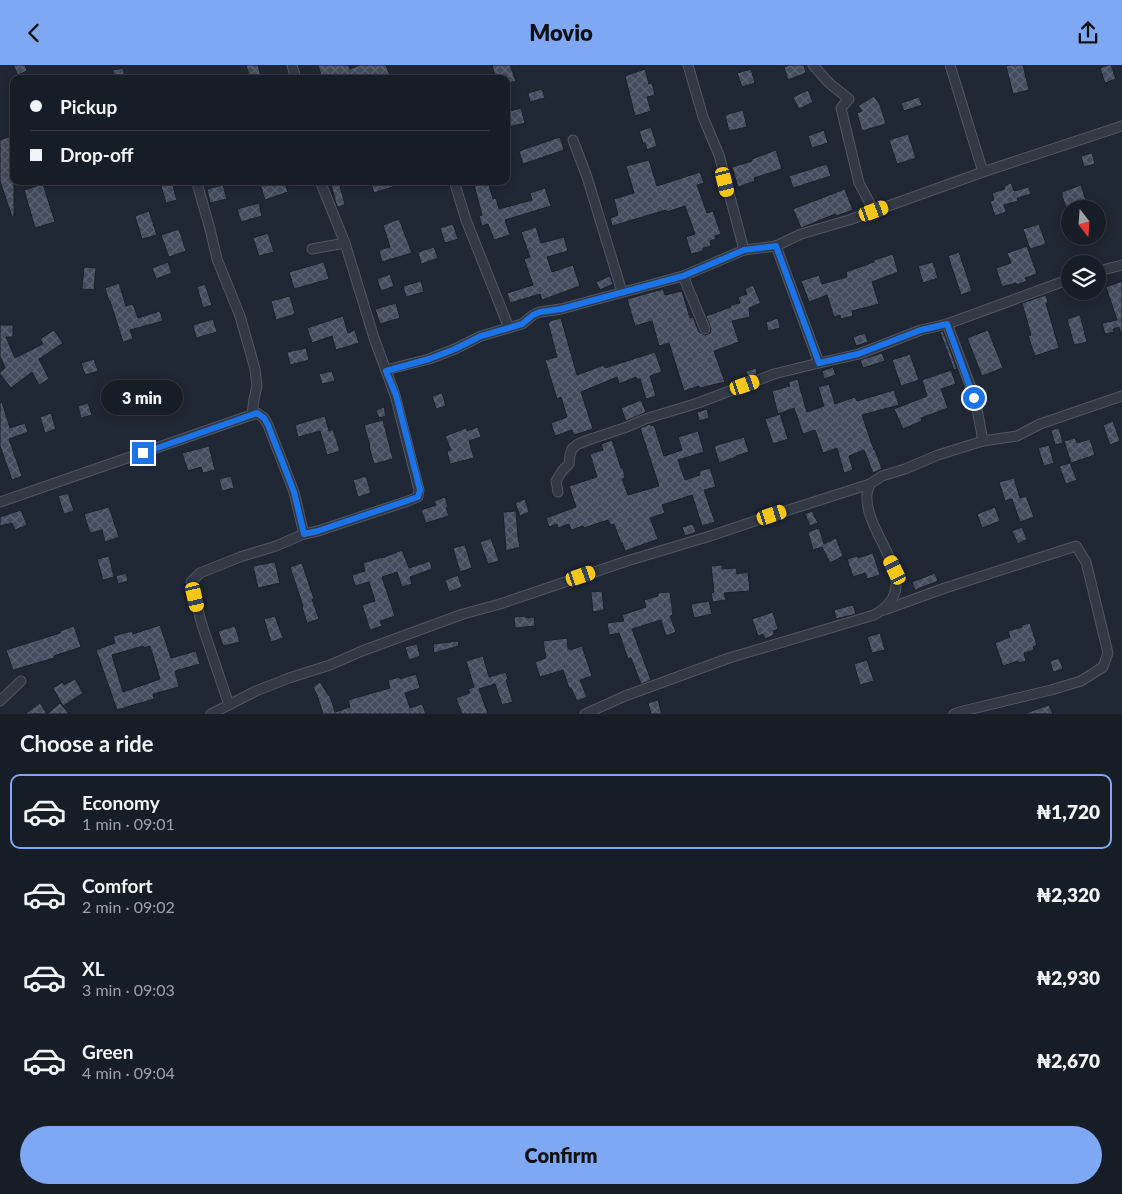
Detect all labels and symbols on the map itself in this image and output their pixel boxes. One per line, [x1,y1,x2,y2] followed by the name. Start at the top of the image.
[714,166,735,198] car
[857,199,890,223] car
[1061,200,1106,245] north arrow
[728,373,761,397] car
[102,381,184,415] callout: 3 min
[963,387,985,409] route start
[132,442,154,464] route end
[755,503,788,527] car
[881,553,908,587] car
[564,564,597,588] car
[184,581,205,613] car

